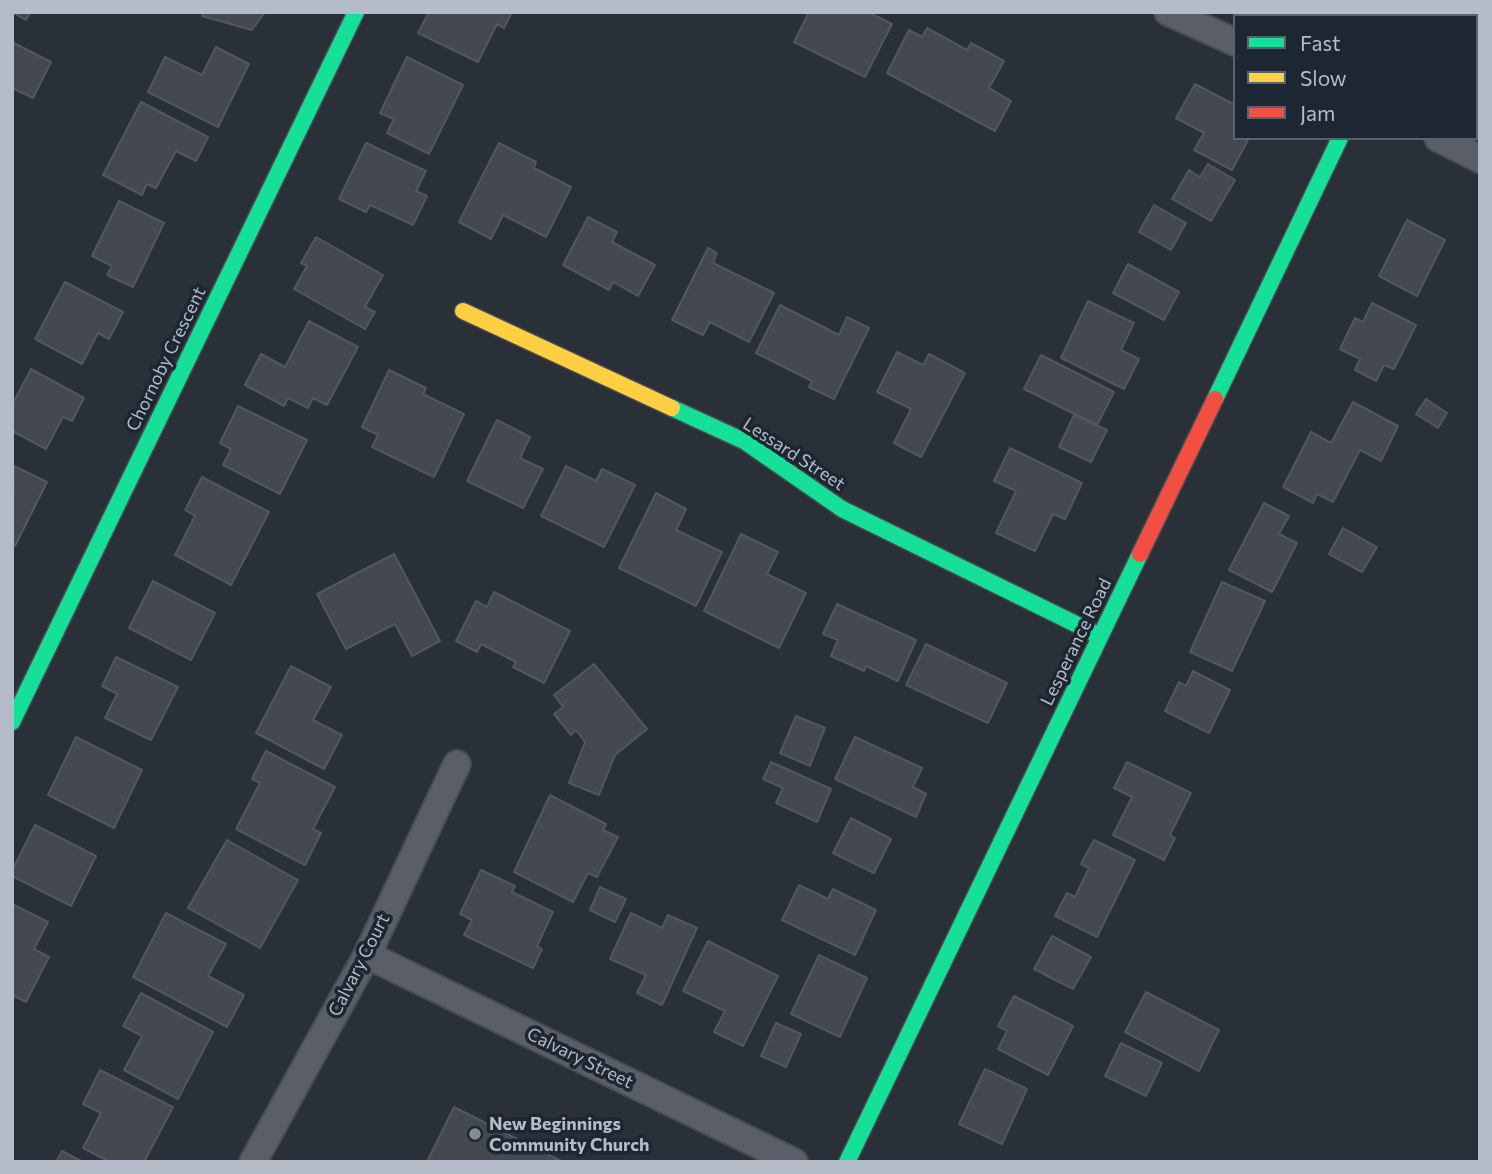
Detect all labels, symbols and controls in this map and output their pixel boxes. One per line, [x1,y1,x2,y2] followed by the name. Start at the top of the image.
[1233,14,1478,140] legend
[1300,30,1341,55] text: Fast
[1300,65,1347,90] text: Slow
[1300,100,1335,125] text: Jam
[122,283,210,435] street label: Chornoby Crescent
[739,413,849,495] street label: Lessard Street
[1036,575,1116,709] street label: Lesperance Road
[324,910,394,1020] street label: Calvary Court
[523,1023,637,1093] street label: Calvary Street
[489,1113,649,1156] place label: New Beginnings Community Church
[467,1126,483,1142] marker: New Beginnings Community Church

